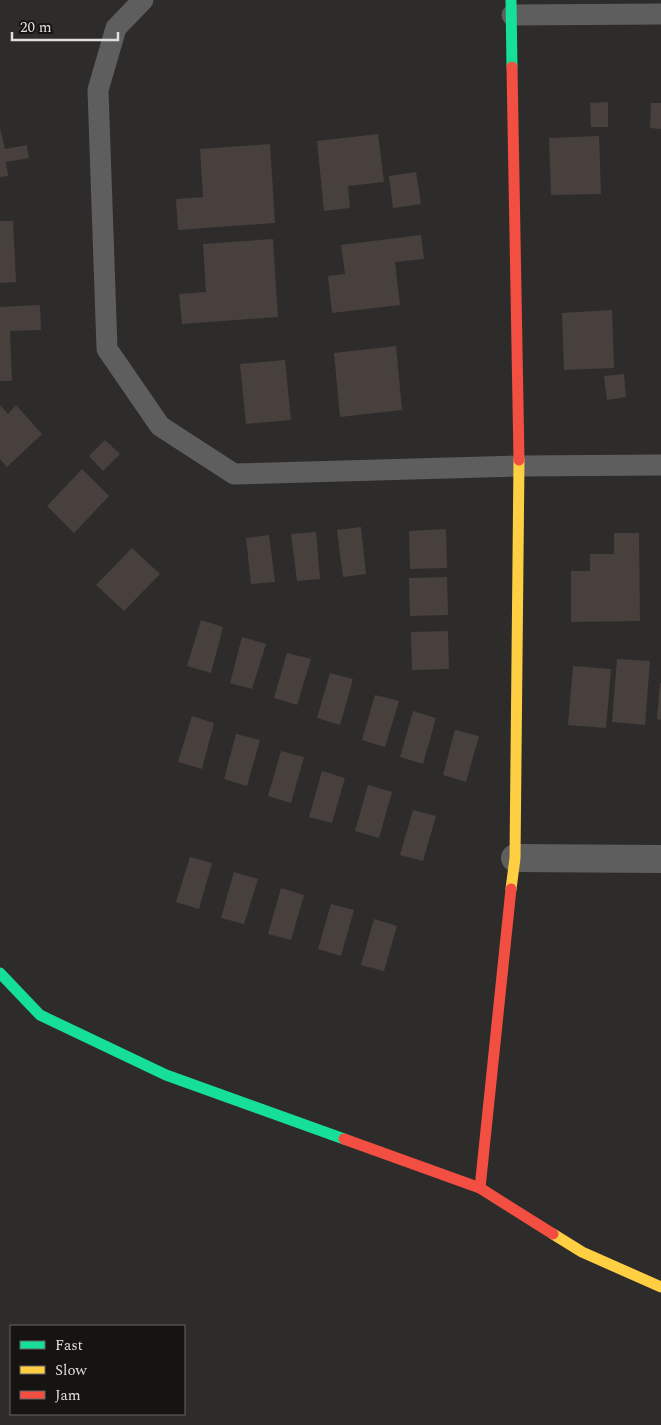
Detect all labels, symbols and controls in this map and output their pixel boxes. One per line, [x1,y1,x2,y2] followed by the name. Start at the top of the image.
[12,10,119,42] scale bar
[20,16,52,39] text: 20 m
[10,1325,185,1415] legend
[55,1334,83,1357] text: Fast
[55,1359,87,1382] text: Slow
[55,1384,81,1407] text: Jam

